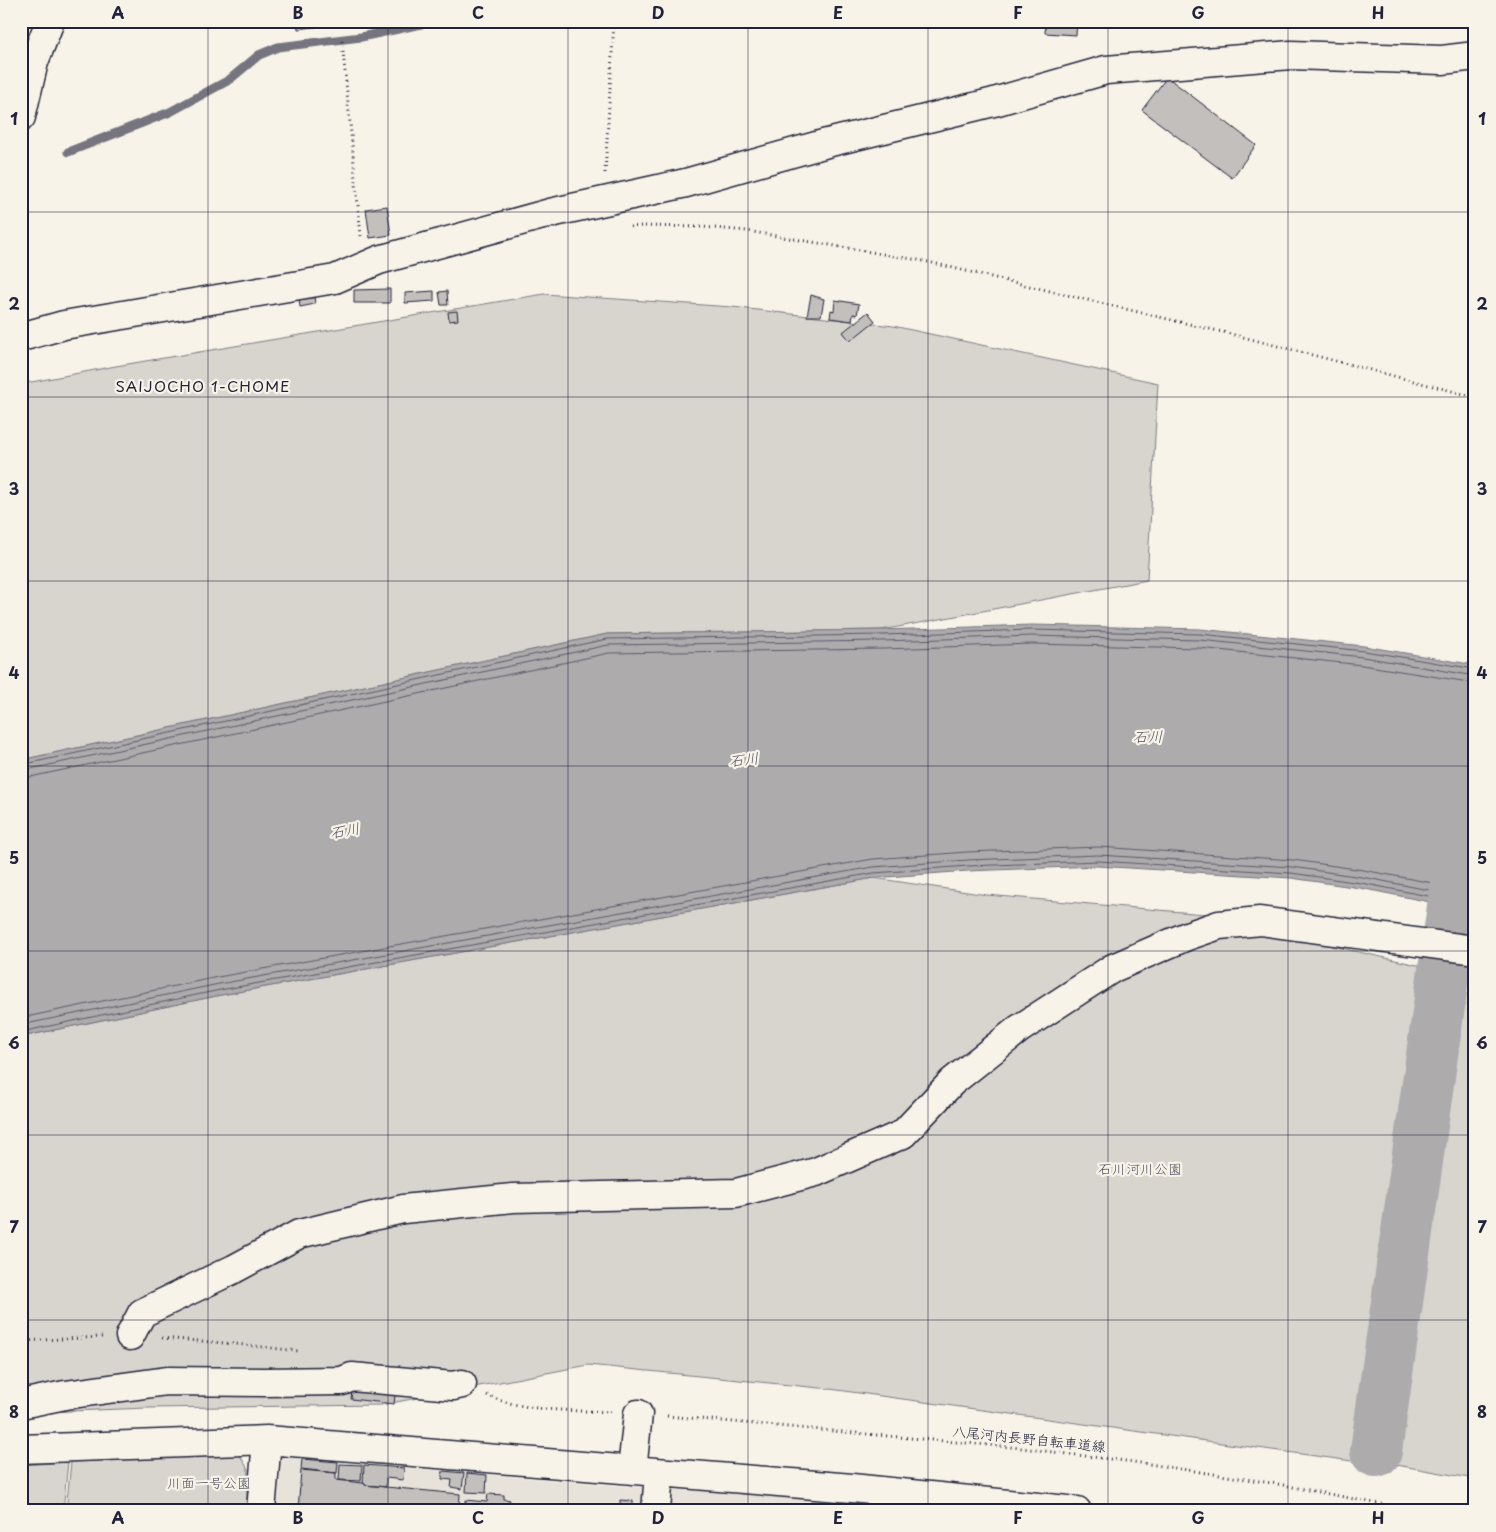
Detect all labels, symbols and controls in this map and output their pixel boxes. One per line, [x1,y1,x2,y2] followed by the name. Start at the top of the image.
[112,0,125,24] text: A
[293,0,304,24] text: B
[472,0,484,24] text: C
[652,0,664,24] text: D
[833,0,843,24] text: E
[1013,0,1023,24] text: F
[1191,0,1205,24] text: G
[1372,0,1384,24] text: H
[10,106,18,130] text: 1
[1478,106,1486,130] text: 1
[8,291,20,315] text: 2
[1476,291,1488,315] text: 2
[115,374,291,397] district label: SAIJOCHO 1-CHOME
[9,476,19,500] text: 3
[1477,476,1487,500] text: 3
[9,660,20,684] text: 4
[1477,660,1488,684] text: 4
[1133,724,1163,747] water label: 石川
[728,745,760,772] water label: 石川
[328,816,362,843] water label: 石川
[9,845,19,869] text: 5
[1477,845,1487,869] text: 5
[8,1030,20,1054] text: 6
[1476,1030,1488,1054] text: 6
[1098,1158,1182,1179] park label: 石川河川公園
[9,1214,19,1238] text: 7
[1477,1214,1487,1238] text: 7
[9,1399,19,1423] text: 8
[1477,1399,1487,1423] text: 8
[951,1420,1107,1457] street label: 八尾河内長野自転車道線
[167,1472,251,1493] park label: 川面一号公園
[112,1505,125,1529] text: A
[293,1505,304,1529] text: B
[472,1505,484,1529] text: C
[652,1505,664,1529] text: D
[833,1505,843,1529] text: E
[1013,1505,1023,1529] text: F
[1191,1505,1205,1529] text: G
[1372,1505,1384,1529] text: H

